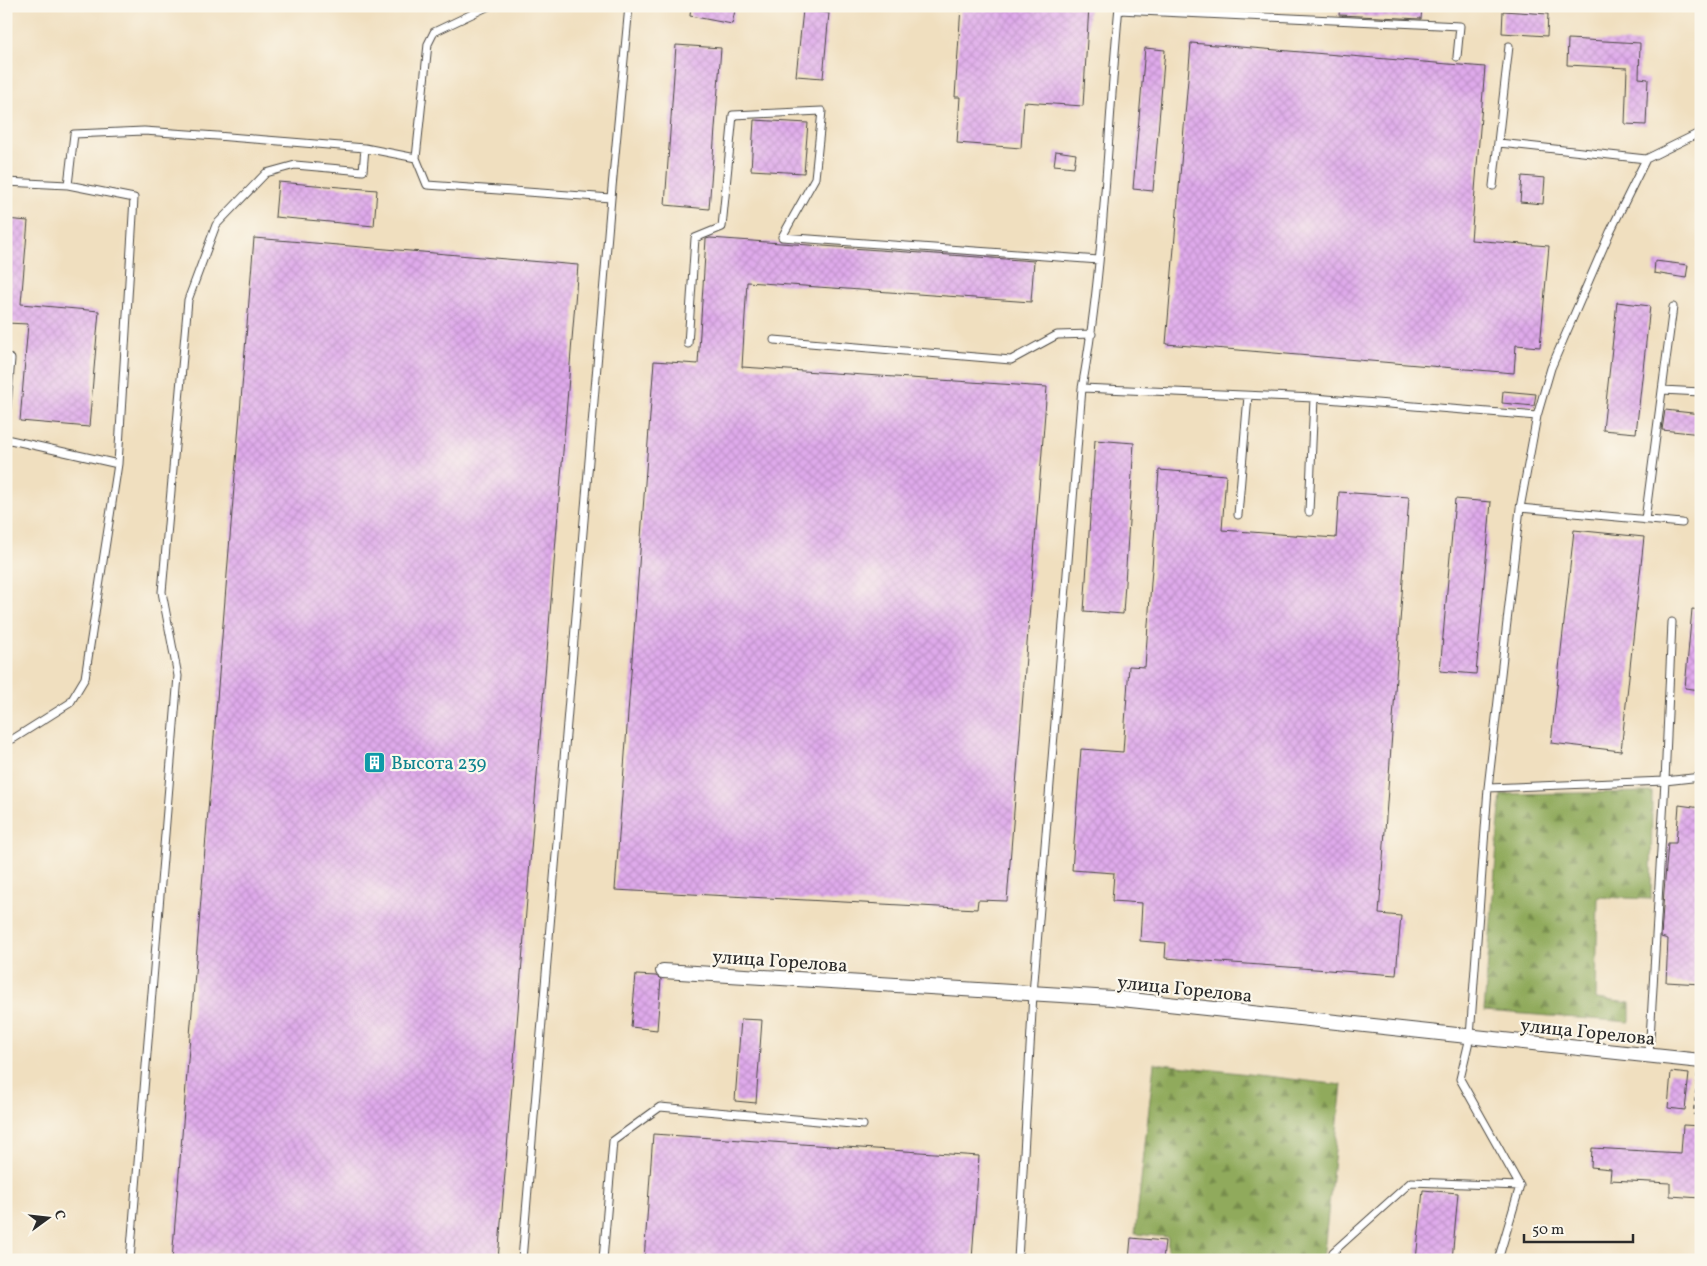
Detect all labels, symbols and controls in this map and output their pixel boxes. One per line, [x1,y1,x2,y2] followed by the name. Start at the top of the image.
[363,750,387,774] building icon: Высота 239
[391,751,487,777] place label: Высота 239
[711,944,848,980] street label: улица Горелова
[1116,970,1254,1010] street label: улица Горелова
[1519,1013,1657,1053] street label: улица Горелова
[22,1194,72,1244] north arrow
[49,1208,69,1222] text: С
[1524,1211,1633,1243] scale bar
[1532,1220,1564,1241] text: 50 m

